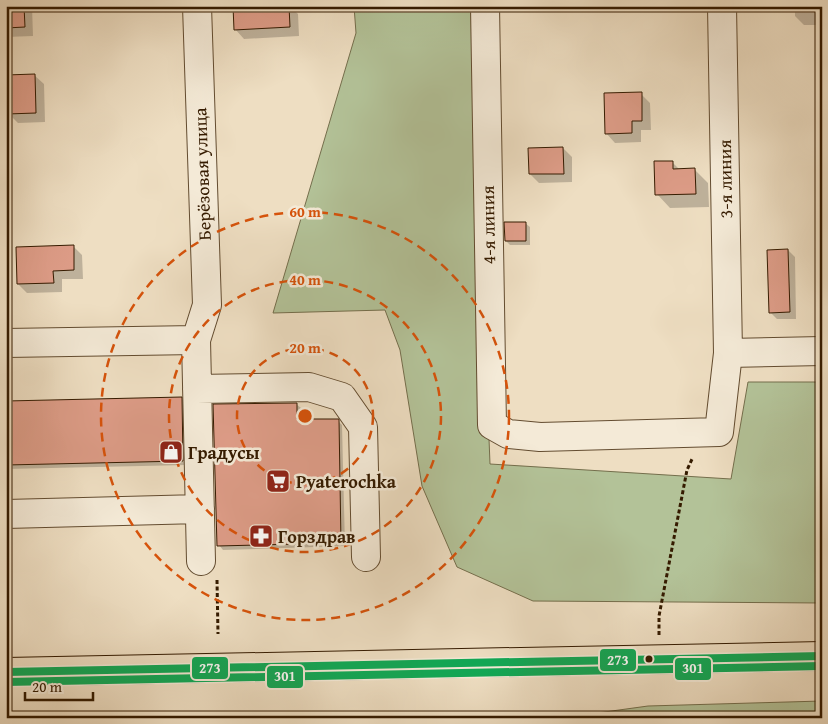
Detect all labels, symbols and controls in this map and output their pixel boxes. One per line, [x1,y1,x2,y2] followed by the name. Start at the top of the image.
[186,107,218,241] street label: Берёзовая улица
[711,139,739,219] street label: 3-я линия
[474,185,502,265] street label: 4-я линия
[289,201,321,222] text: 60 m
[289,269,321,290] text: 40 m
[289,337,321,358] text: 20 m
[296,407,314,425] centre of rings
[158,439,184,465] shop icon: Градусы
[188,439,260,466] place label: Градусы
[265,468,291,494] supermarket icon: Pyaterochka
[296,468,397,495] place label: Pyaterochka
[248,523,274,549] pharmacy icon: Горздрав
[278,523,356,550] place label: Горздрав
[599,648,637,672] line badge: 273
[607,650,629,670] text: 273
[644,654,654,664] unlabelled marker
[191,656,229,680] line badge: 273
[674,657,712,681] line badge: 301
[199,658,221,678] text: 273
[682,658,704,678] text: 301
[266,665,304,689] line badge: 301
[274,666,296,686] text: 301
[25,669,92,701] scale bar
[32,676,63,697] text: 20 m

